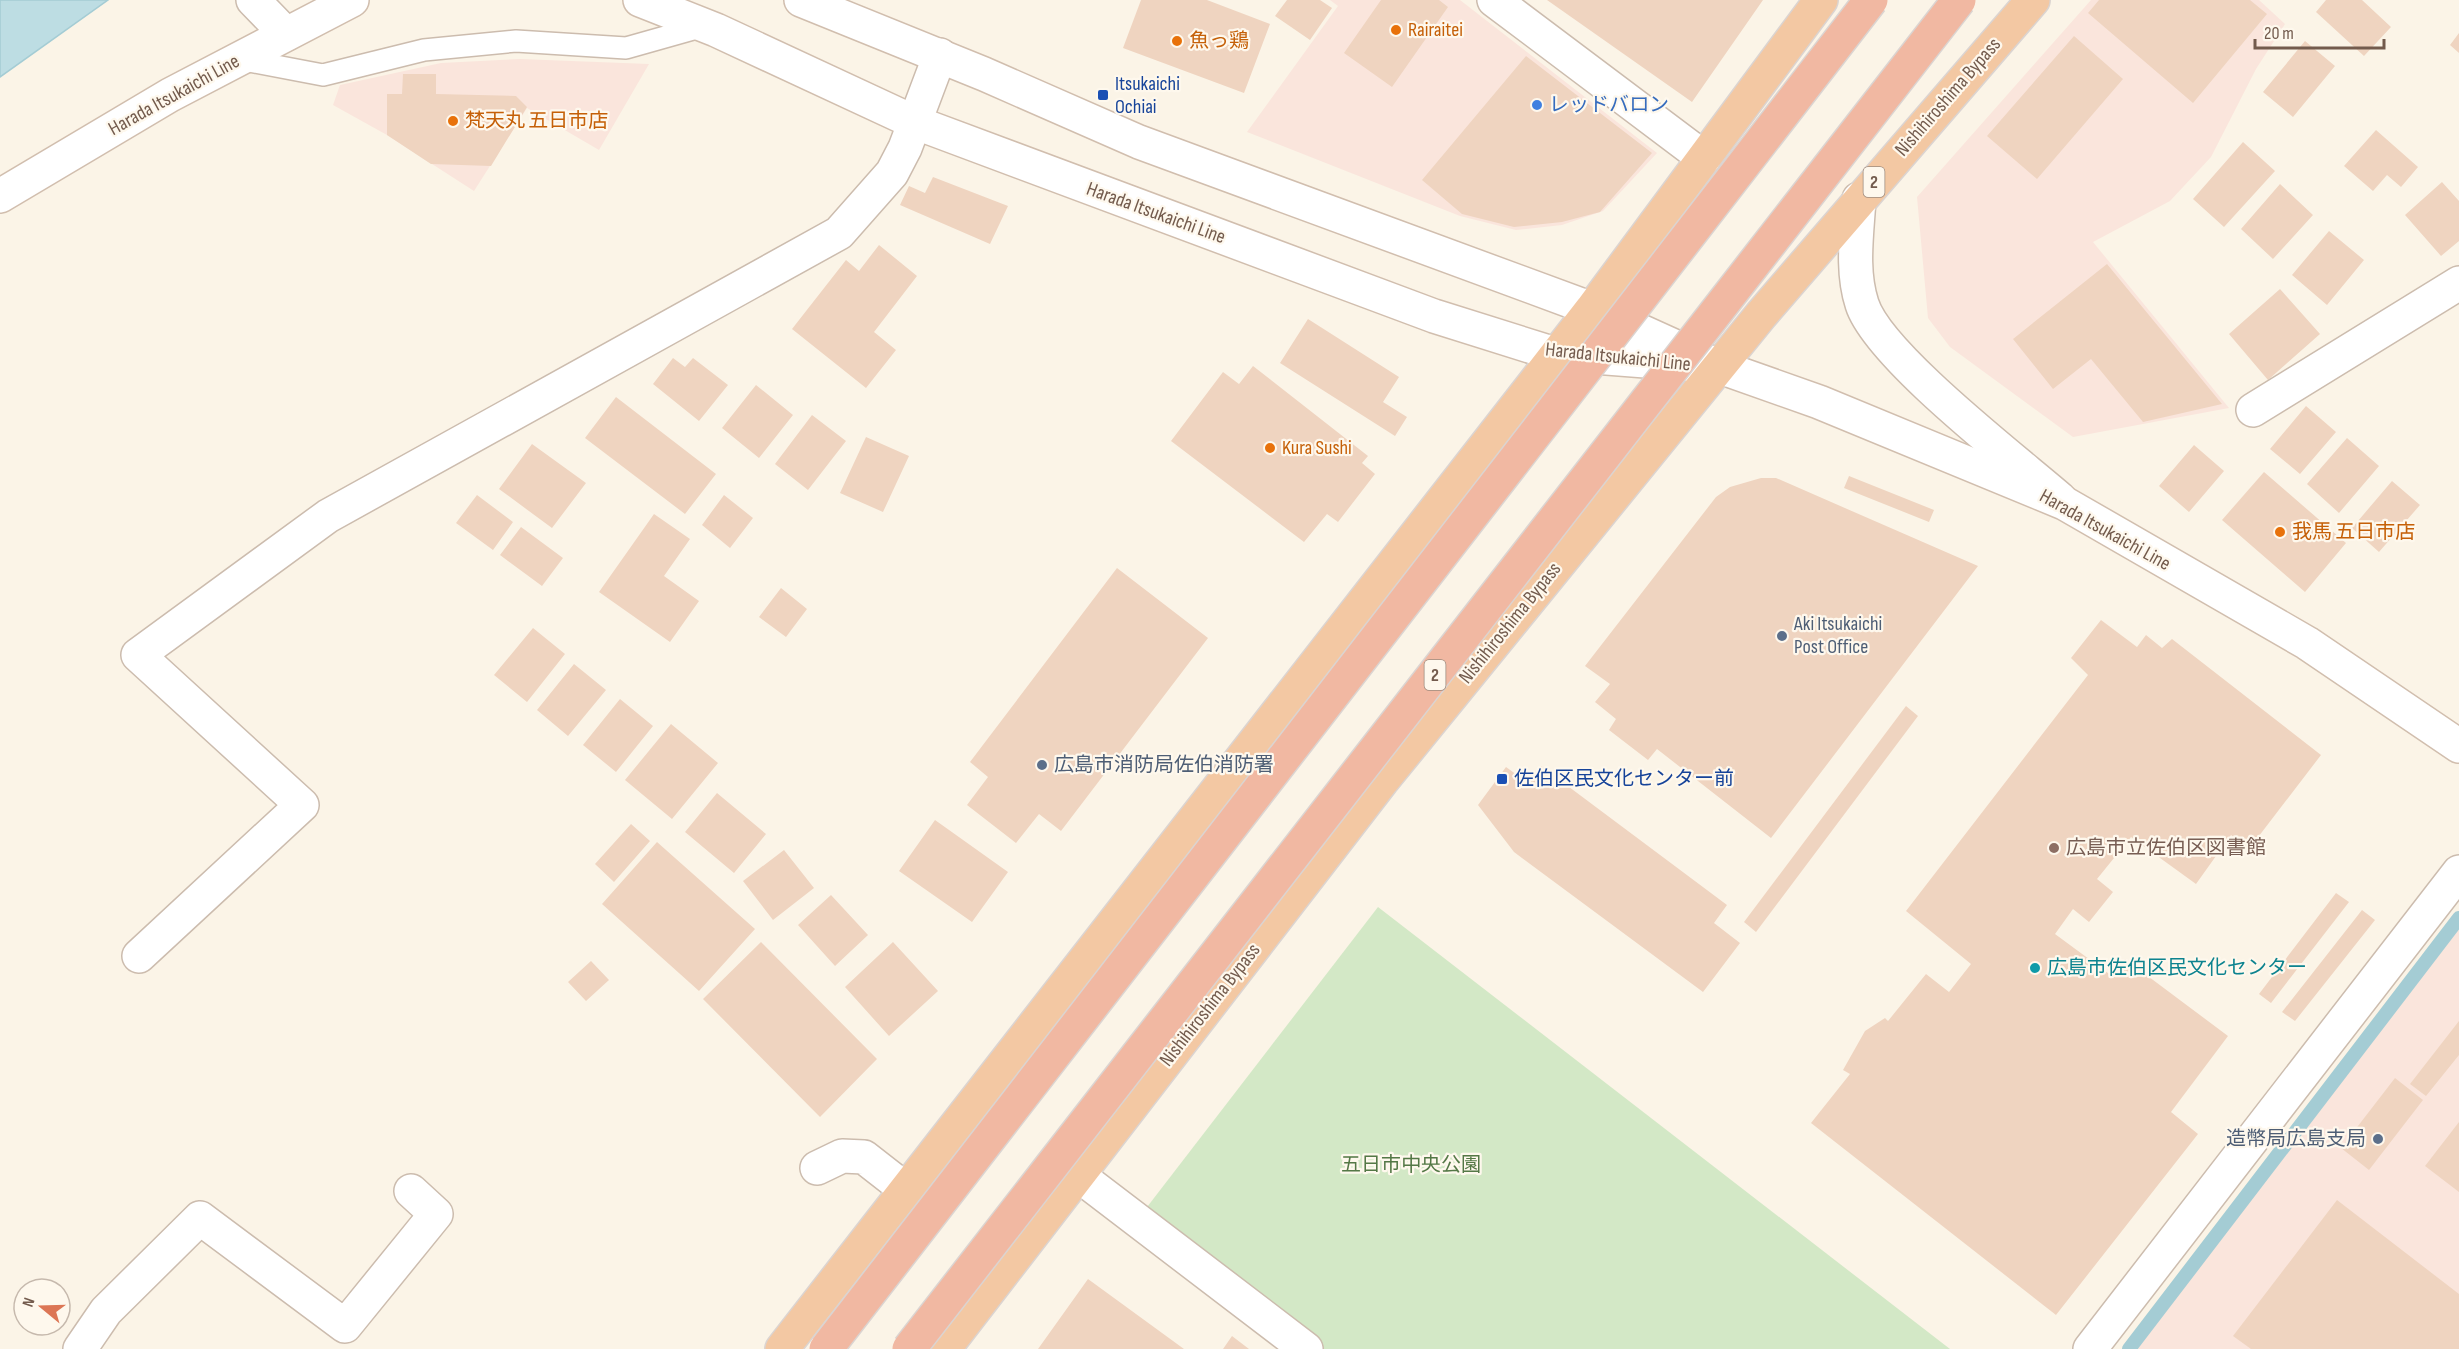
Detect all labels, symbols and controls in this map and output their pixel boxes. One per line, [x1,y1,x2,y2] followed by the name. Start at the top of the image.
[2255,12,2384,50] scale bar
[1408,18,1463,42] place label: Rairaitei
[1389,23,1403,37] marker: Rairaitei
[2264,23,2294,44] text: 20 m
[1189,29,1249,53] place label: 魚っ鶏
[1890,33,2006,161] street label: Nishihiroshima Bypass
[1170,34,1184,48] marker: 魚っ鶏
[104,49,244,141] street label: Harada Itsukaichi Line
[1115,72,1180,119] place label: Itsukaichi Ochiai
[1096,88,1110,102] marker: Itsukaichi Ochiai
[1549,93,1669,117] place label: レッドバロン
[1530,98,1544,112] marker: レッドバロン
[465,109,608,133] place label: 梵天丸 五日市店
[446,114,460,128] marker: 梵天丸 五日市店
[1864,167,1884,197] road number: 2
[1083,177,1229,249] street label: Harada Itsukaichi Line
[1544,337,1692,377] street label: Harada Itsukaichi Line
[1282,436,1352,460] place label: Kura Sushi
[1263,441,1277,455] marker: Kura Sushi
[2035,484,2175,576] street label: Harada Itsukaichi Line
[2292,520,2415,544] place label: 我馬 五日市店
[2273,525,2287,539] marker: 我馬 五日市店
[1454,558,1566,688] street label: Nishihiroshima Bypass
[1793,612,1882,659] place label: Aki Itsukaichi Post Office
[1775,629,1789,643] marker: Aki Itsukaichi Post Office
[1424,660,1446,690] road number: 2
[1054,753,1274,777] place label: 広島市消防局佐伯消防署
[1035,758,1049,772] marker: 広島市消防局佐伯消防署
[1514,767,1734,791] place label: 佐伯区民文化センター前
[1495,772,1509,786] marker: 佐伯区民文化センター前
[2066,836,2266,860] place label: 広島市立佐伯区図書館
[2047,841,2061,855] marker: 広島市立佐伯区図書館
[1155,939,1265,1071] street label: Nishihiroshima Bypass
[2047,956,2307,980] place label: 広島市佐伯区民文化センター
[2028,961,2042,975] marker: 広島市佐伯区民文化センター
[2226,1127,2366,1151] place label: 造幣局広島支局
[2371,1132,2385,1146] marker: 造幣局広島支局
[1341,1153,1481,1177] park label: 五日市中央公園
[12,1277,72,1337] north arrow
[19,1295,40,1310] text: N

